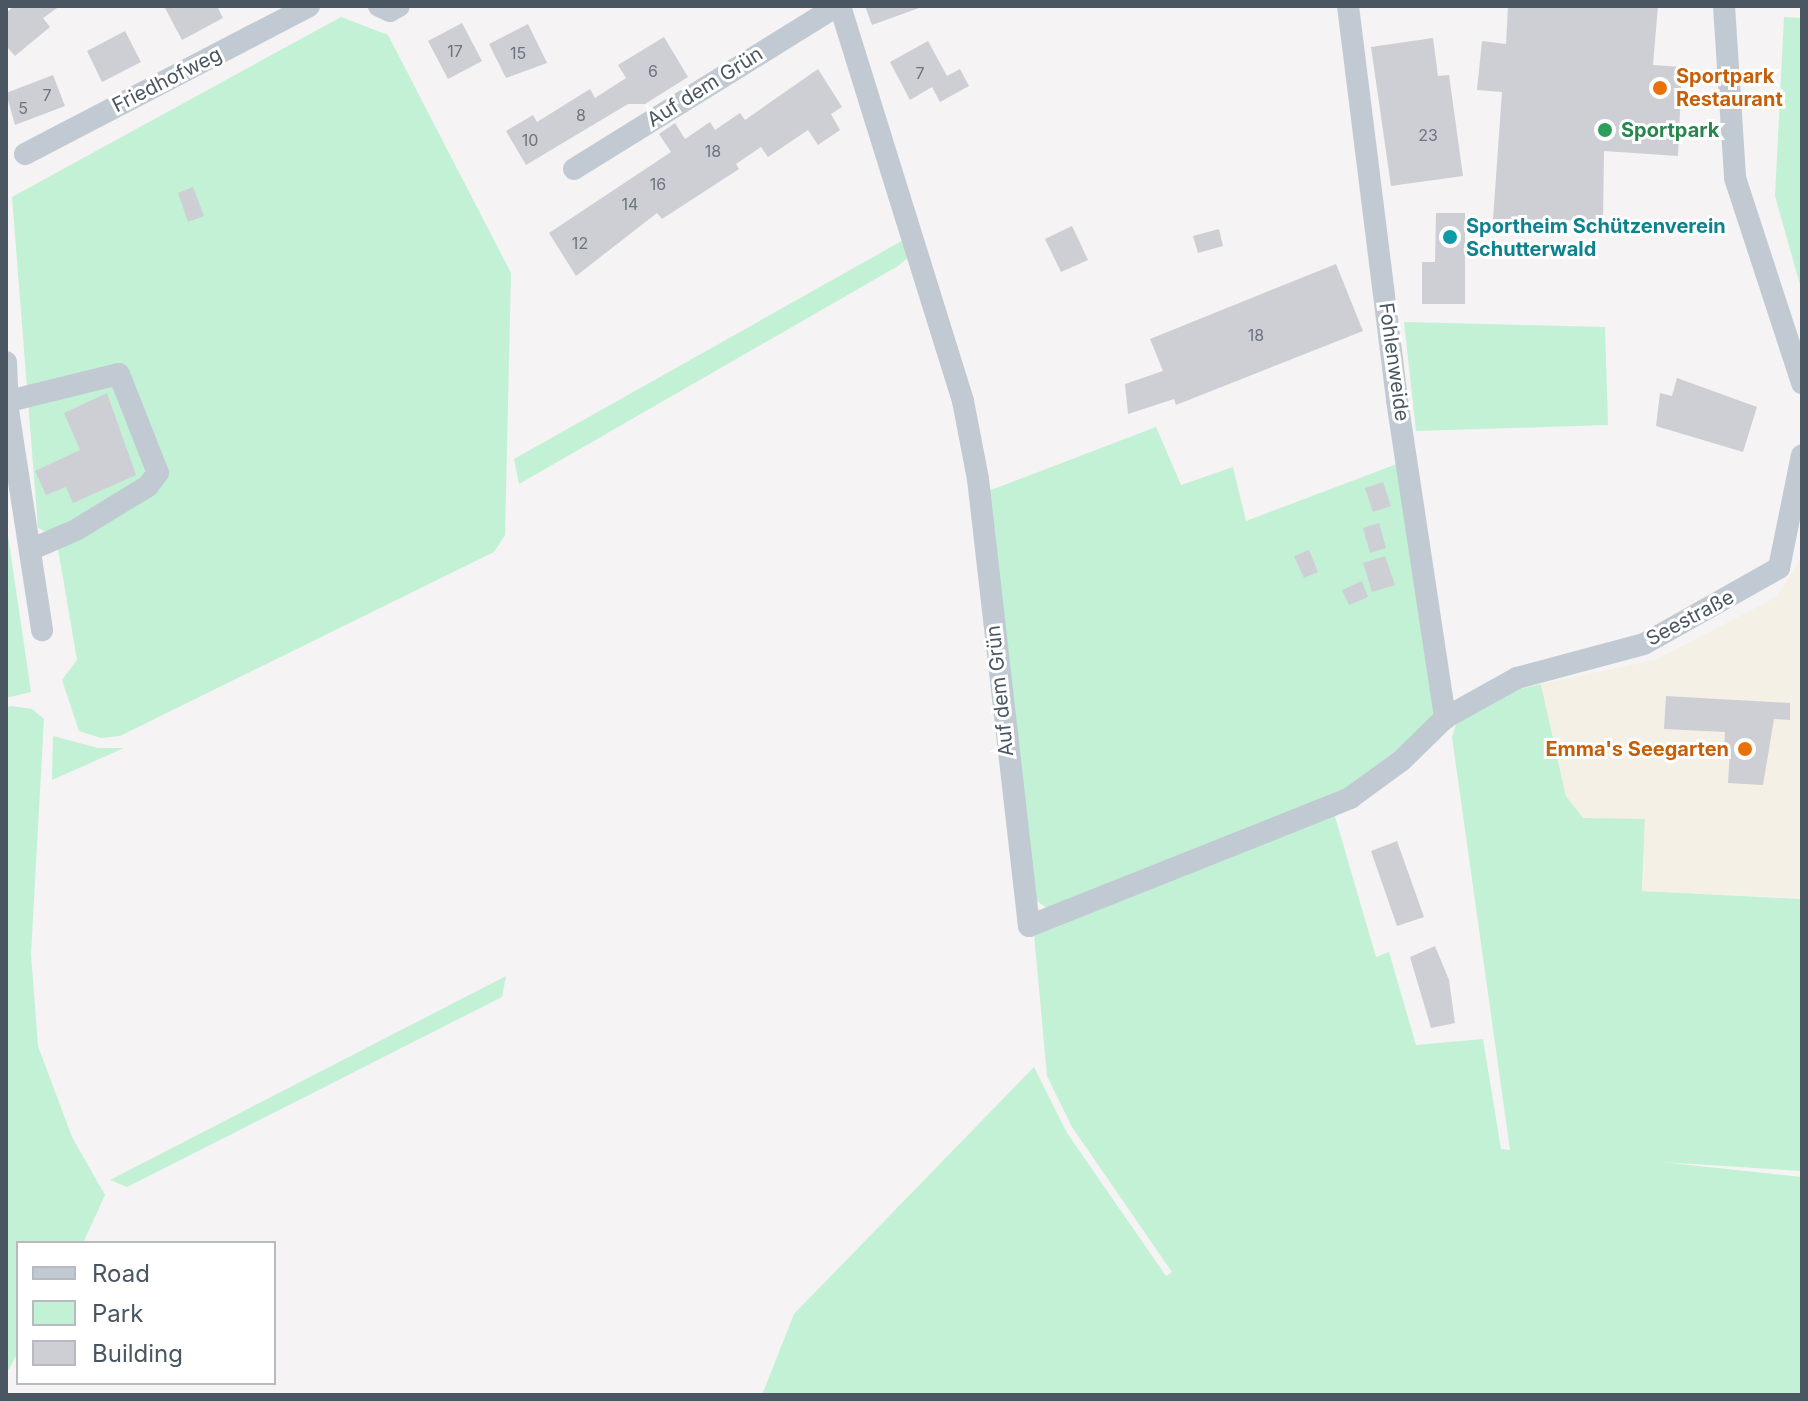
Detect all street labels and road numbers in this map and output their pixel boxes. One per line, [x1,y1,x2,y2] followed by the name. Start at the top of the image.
[108,42,226,118] street label: Friedhofweg
[643,42,767,132] street label: Auf dem Grün
[1374,301,1414,423] street label: Fohlenweide
[1642,585,1738,651] street label: Seestraße
[981,624,1019,758] street label: Auf dem Grün

